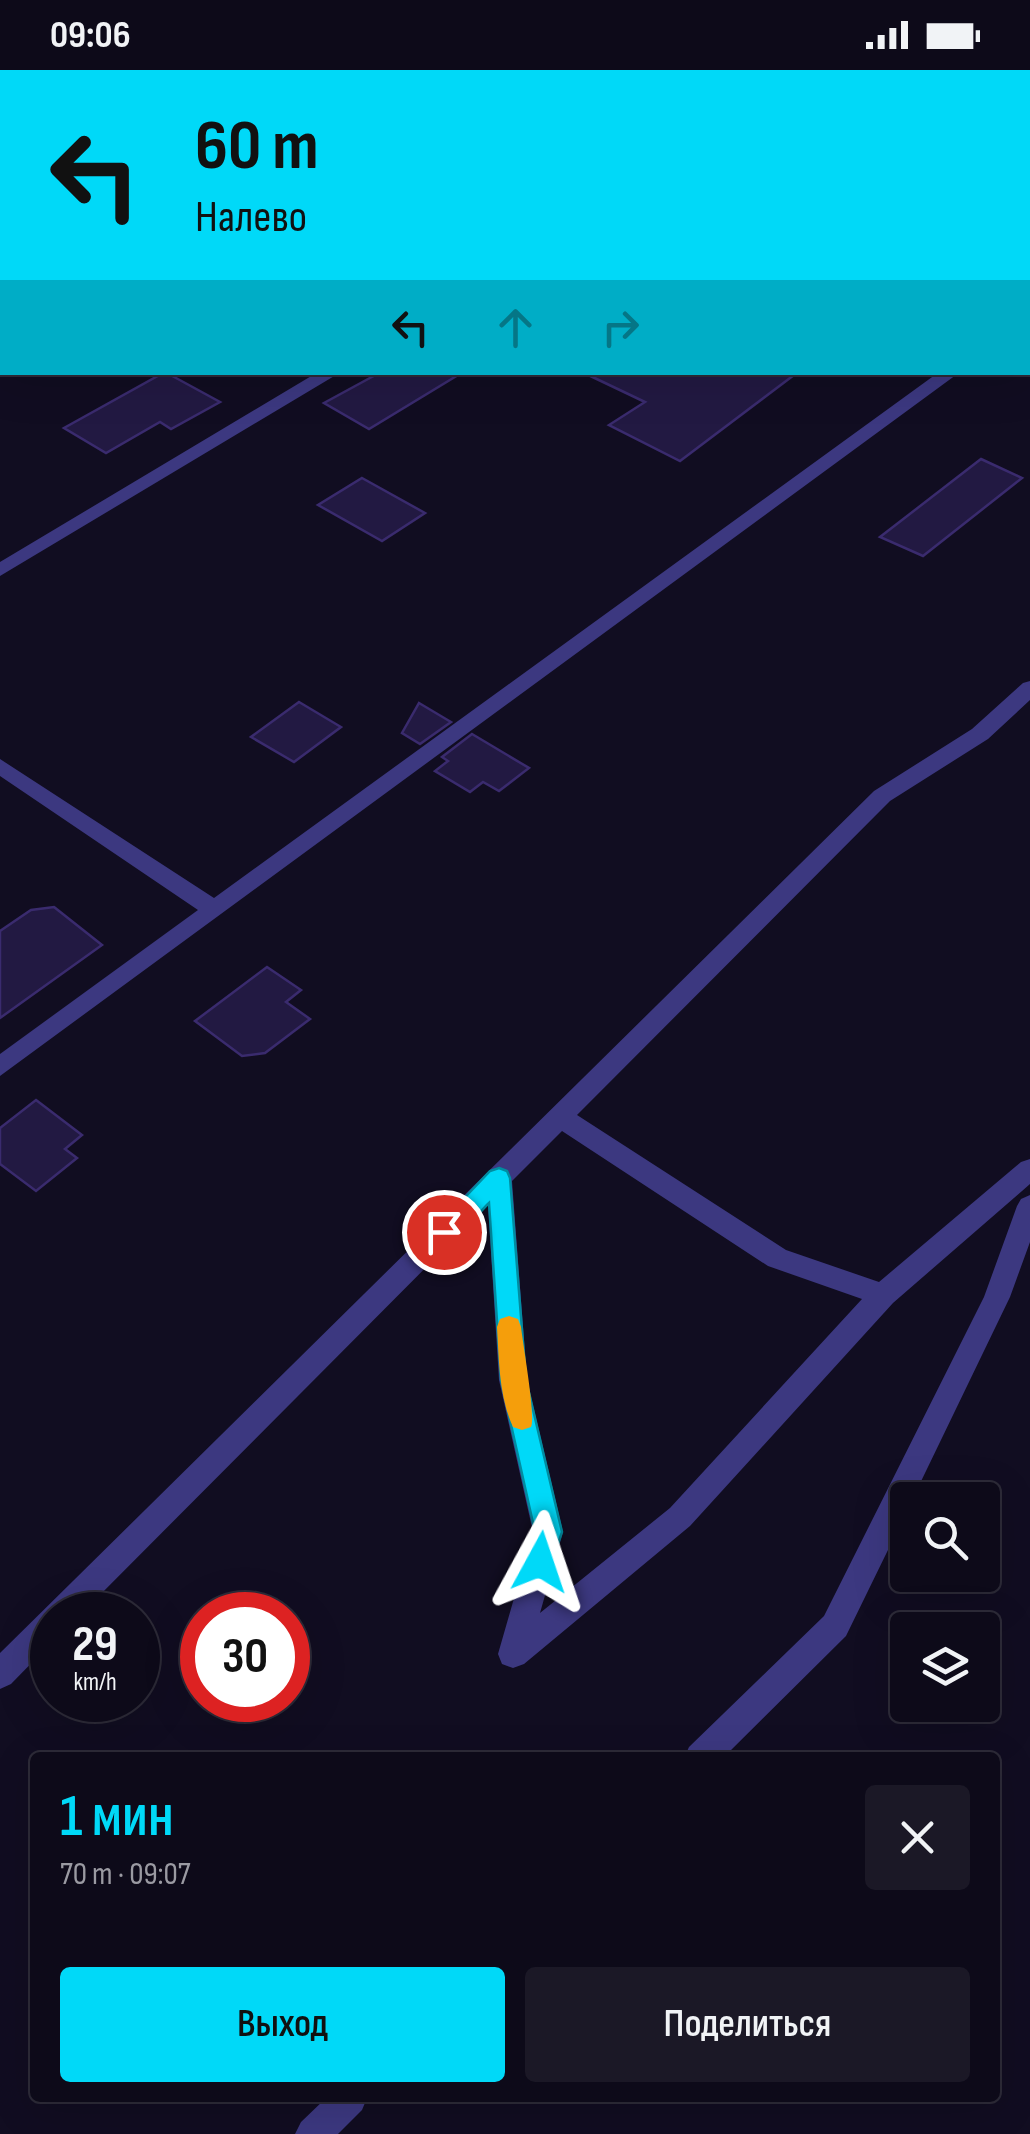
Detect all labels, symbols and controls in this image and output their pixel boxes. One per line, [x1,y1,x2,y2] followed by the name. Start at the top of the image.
[50,13,131,58] text: 09:06
[195,105,319,189] text: 60 m
[30,110,160,240] icon: left
[195,190,307,245] text: Налево
[383,300,438,355] icon: left
[488,300,543,355] icon: ahead
[593,300,648,355] icon: right
[402,1190,487,1275] pin
[417,1205,472,1260] icon: arrive
[890,1482,1000,1722] map controls
[890,1482,1000,1592] button: search
[488,1510,592,1614] position arrow
[180,1592,310,1722] speed limit sign: 30
[890,1612,1000,1722] button: layers
[72,1615,118,1675] text: 29
[73,1667,117,1698] text: km/h
[60,1781,174,1853] text: 1 мин
[865,1785,970,1890] button: close
[60,1855,191,1894] text: 70 m · 09:07
[60,1967,505,2082] button: Выход
[525,1967,970,2082] button: Поделиться

